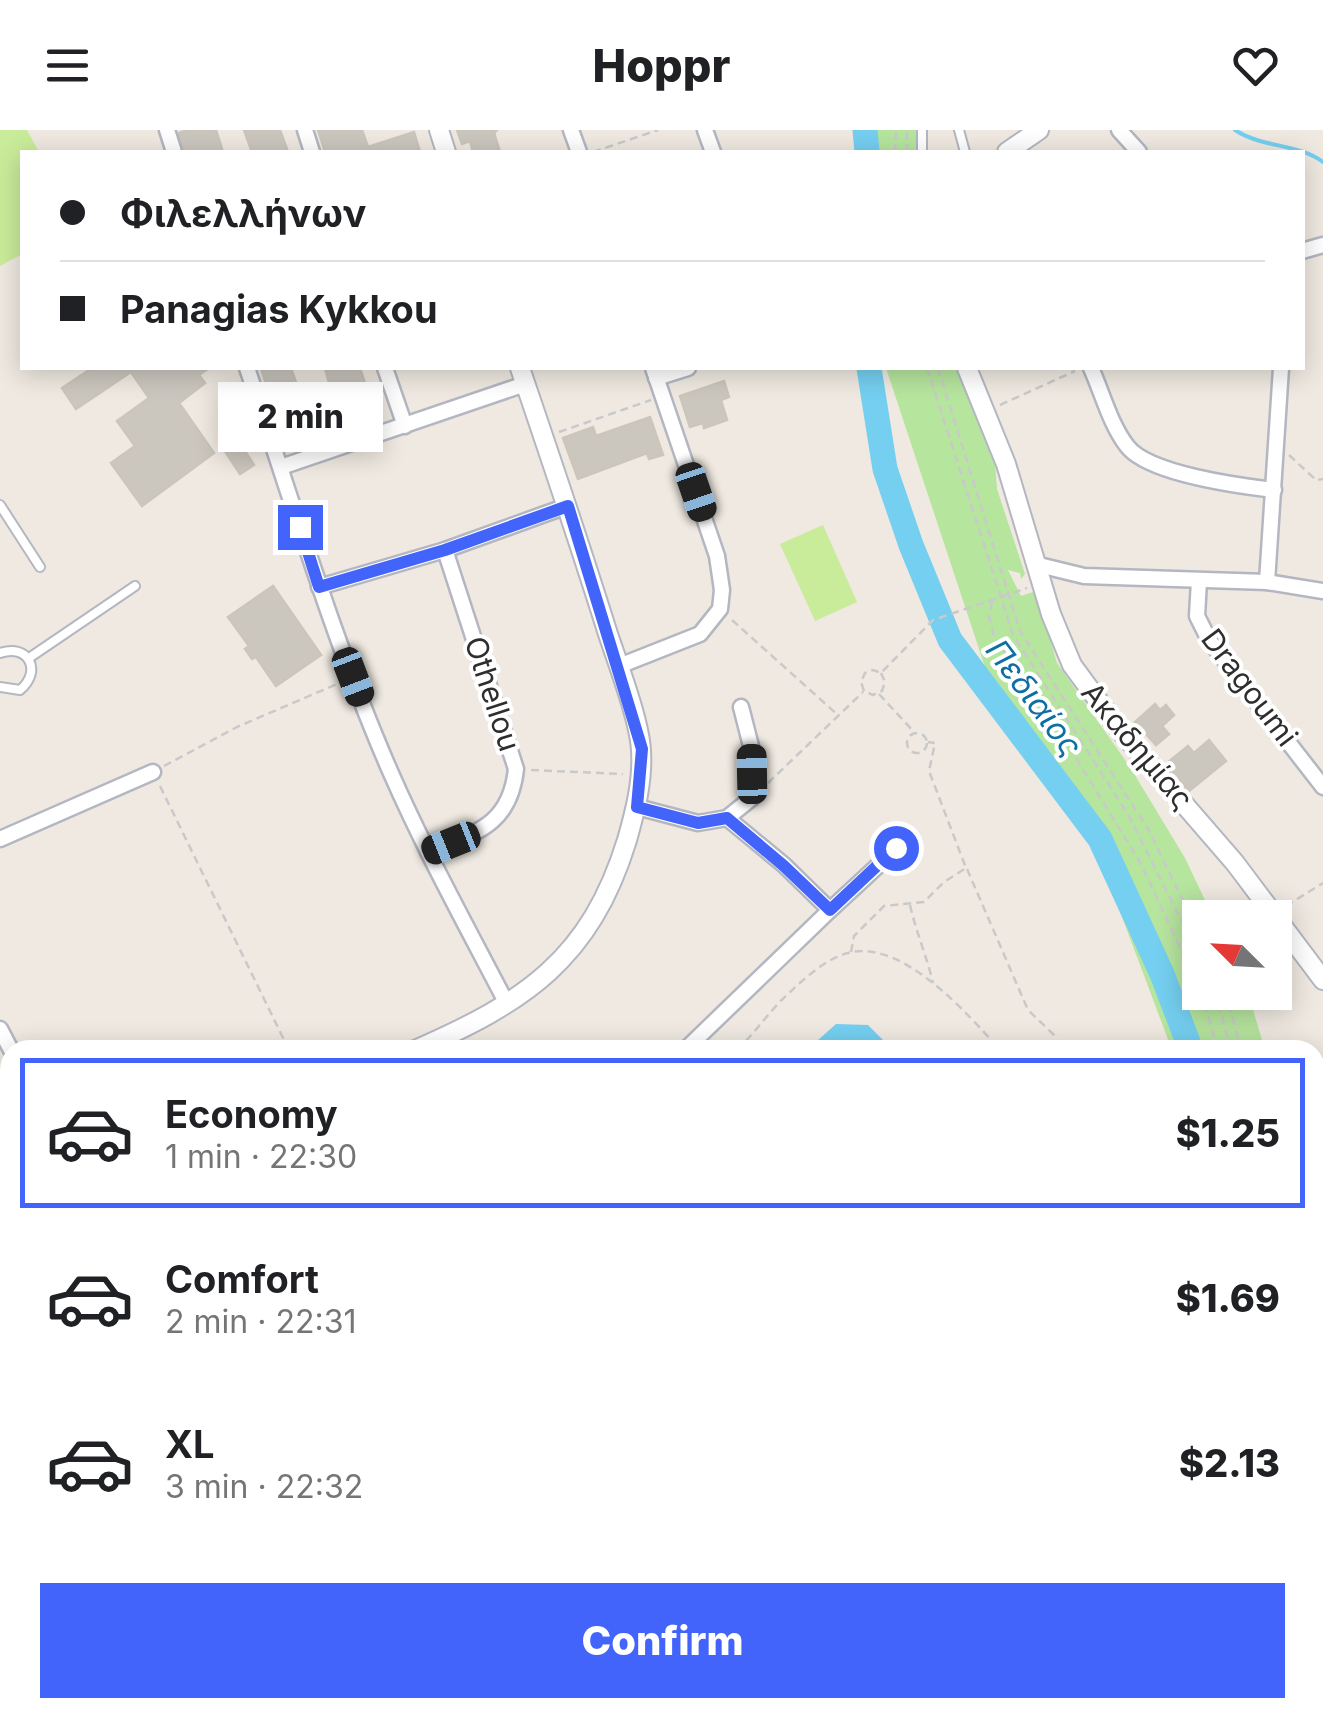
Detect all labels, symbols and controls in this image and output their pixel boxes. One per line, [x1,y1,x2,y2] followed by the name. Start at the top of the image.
[40,38,95,93] icon: menu
[593,38,730,93] text: Hoppr
[1228,38,1283,93] icon: heart
[120,190,366,236] text: Φιλελλήνων
[120,286,438,332] text: Panagias Kykkou
[218,382,382,452] callout: 2 min
[257,397,344,436] text: 2 min
[672,459,720,525] car
[278,505,323,550] route end
[1194,622,1306,753] street label: Dragoumi
[458,632,528,755] street label: Othellou
[978,632,1091,764] water label: Πεδιαίος
[328,644,378,710] car
[1074,675,1201,816] street label: Ακαδημίας
[736,744,768,804] car
[418,818,484,868] car
[874,826,919,871] route start
[1182,900,1292,1010] north arrow
[1182,900,1292,1010] map controls
[45,1088,135,1178] icon: car
[165,1091,338,1137] text: Economy
[1176,1110,1280,1156] text: $1.25
[165,1137,357,1176] text: 1 min · 22:30
[45,1253,135,1343] icon: car
[165,1256,319,1302] text: Comfort
[1176,1275,1280,1321] text: $1.69
[165,1302,356,1341] text: 2 min · 22:31
[45,1418,135,1508] icon: car
[165,1421,215,1467] text: XL
[1179,1440,1280,1486] text: $2.13
[165,1467,363,1506] text: 3 min · 22:32
[40,1583,1285,1698] button: Confirm

